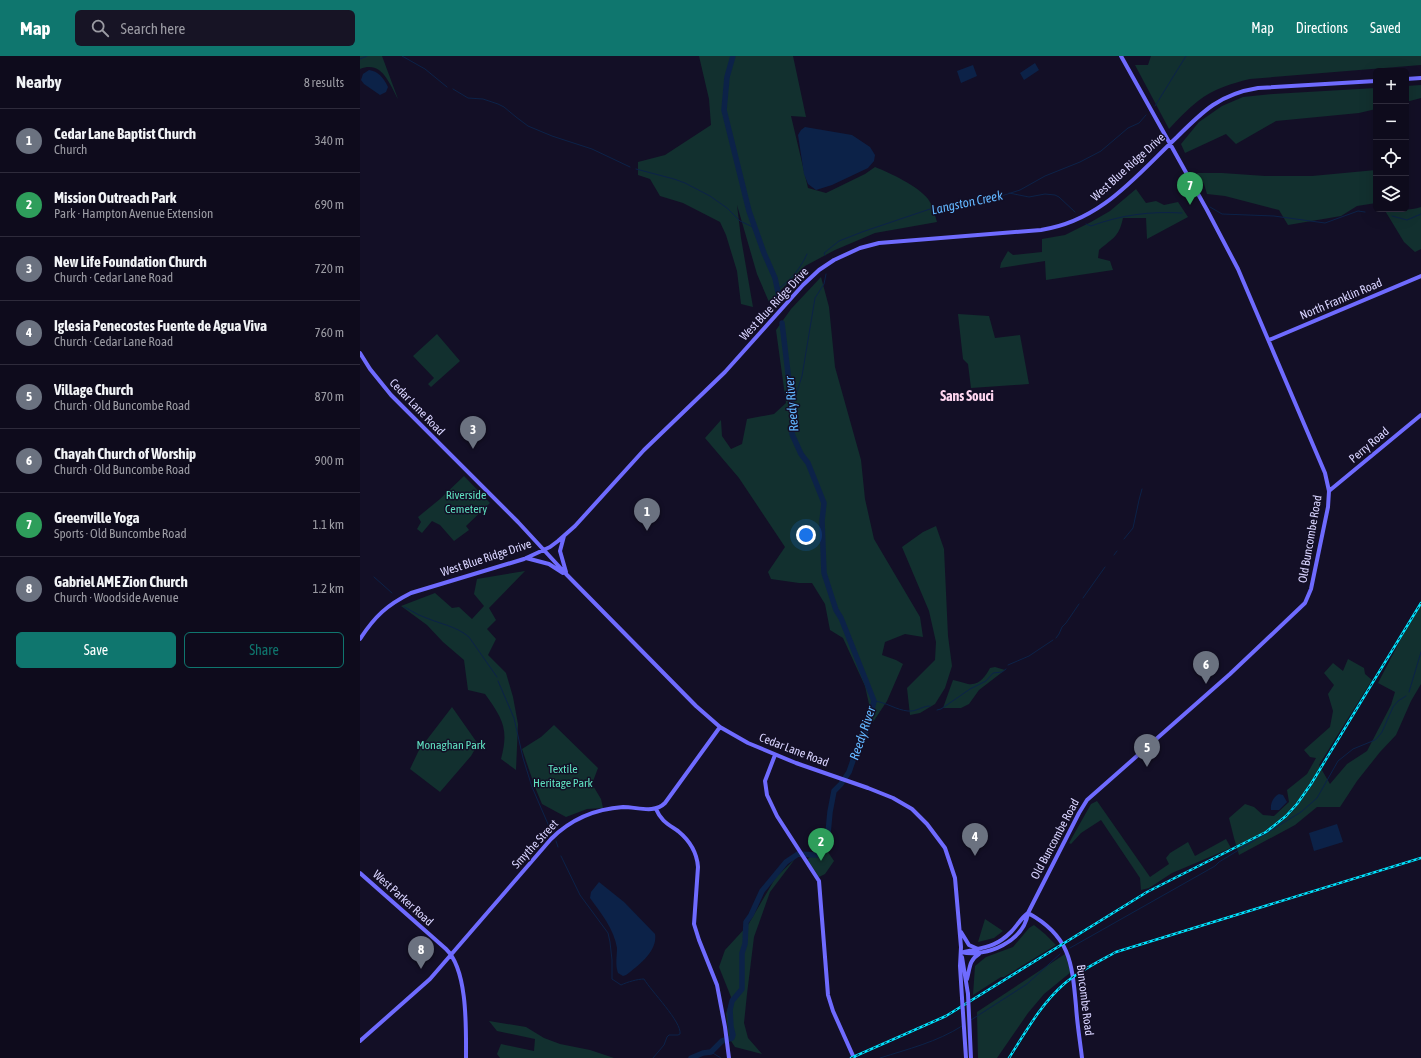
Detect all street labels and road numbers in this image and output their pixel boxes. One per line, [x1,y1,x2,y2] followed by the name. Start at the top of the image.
[1088,130,1168,204] street label: West Blue Ridge Drive
[737,265,811,343] street label: West Blue Ridge Drive
[1298,275,1384,323] street label: North Franklin Road
[387,376,447,438] street label: Cedar Lane Road
[1346,424,1392,466] street label: Perry Road
[1295,494,1325,584] street label: Old Buncombe Road
[439,537,533,579] street label: West Blue Ridge Drive
[757,730,831,770] street label: Cedar Lane Road
[1028,796,1082,882] street label: Old Buncombe Road
[509,816,561,871] street label: Smythe Street
[370,867,436,929] street label: West Parker Road
[1074,964,1096,1036] street label: Buncombe Road

